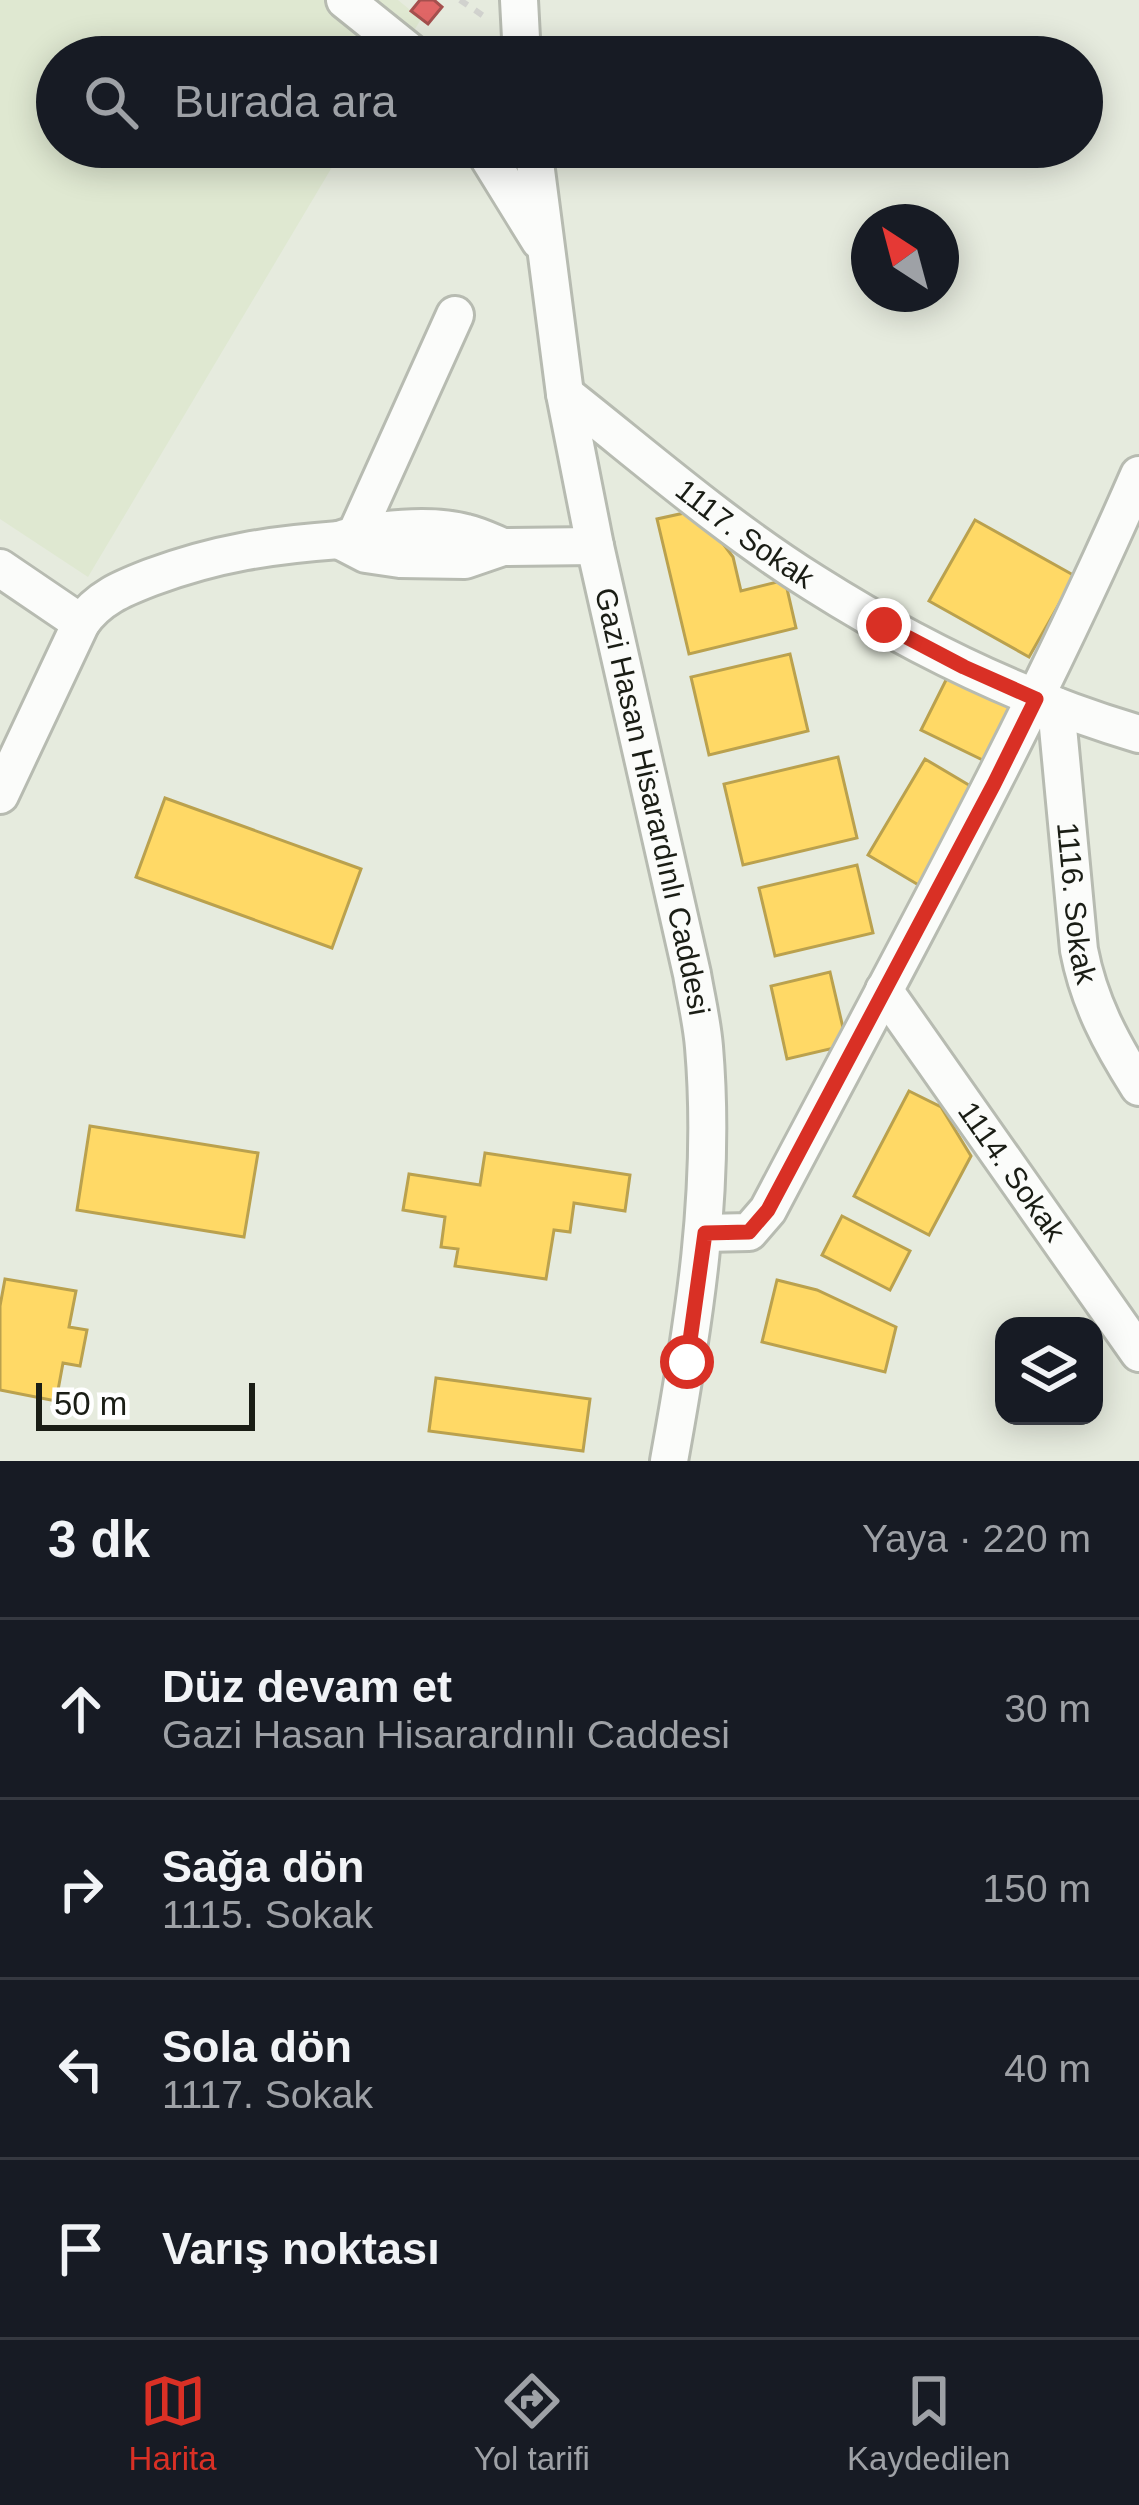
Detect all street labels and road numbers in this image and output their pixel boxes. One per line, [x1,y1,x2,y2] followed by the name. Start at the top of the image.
[670,473,821,595] street label: 1117. Sokak
[589,585,716,1018] street label: Gazi Hasan Hisarardınlı Caddesi
[1051,821,1104,989] street label: 1116. Sokak
[952,1095,1073,1248] street label: 1114. Sokak

